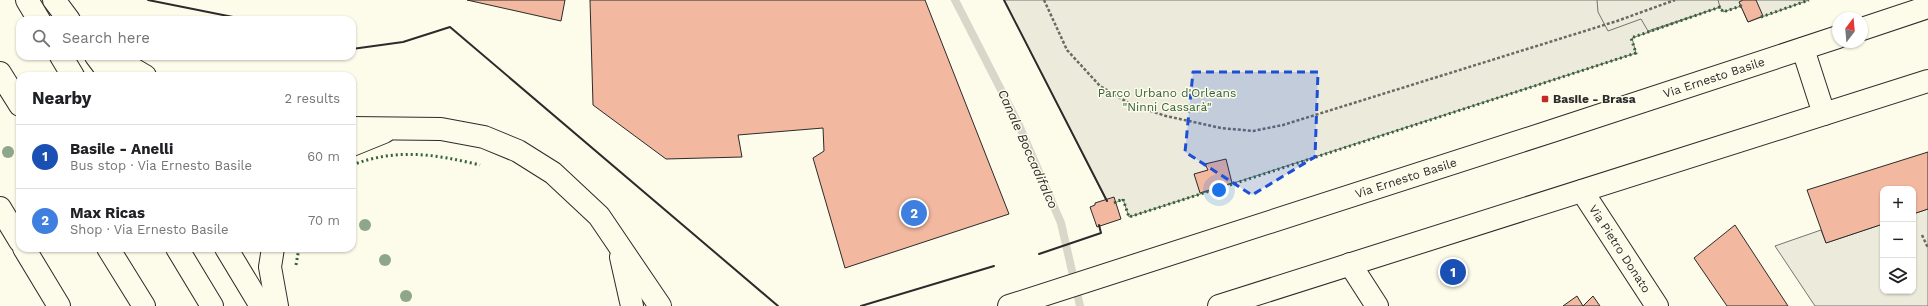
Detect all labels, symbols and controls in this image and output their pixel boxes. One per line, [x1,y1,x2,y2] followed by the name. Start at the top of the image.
[1832,12,1868,48] north arrow
[16,16,356,60] search box
[30,27,52,49] icon: search
[62,29,150,47] text: Search here
[1661,55,1767,101] street label: Via Ernesto Basile
[1098,86,1236,114] park label: Parco Urbano d'Orleans "Ninni Cassarà"
[995,87,1061,211] water label: Canale Boccadifalco
[32,88,91,108] text: Nearby
[285,91,340,106] text: 2 results
[1553,92,1636,106] place label: Basile - Brasa
[1540,94,1550,104] marker: Basile - Brasa
[70,140,173,158] text: Basile - Anelli
[42,149,48,164] text: 1
[307,149,340,164] text: 60 m
[1353,155,1459,201] street label: Via Ernesto Basile
[70,158,252,173] text: Bus stop · Via Ernesto Basile
[1209,180,1229,200] your location
[1880,186,1916,294] map controls
[1880,186,1916,222] button: +
[901,198,927,228] pin: 2
[1586,202,1653,295] street label: Via Pietro Donato
[70,204,145,222] text: Max Ricas
[41,213,49,228] text: 2
[308,213,340,228] text: 70 m
[70,222,228,237] text: Shop · Via Ernesto Basile
[1880,222,1916,258] button: −
[1440,257,1466,287] pin: 1
[1880,258,1916,294] button: layers

